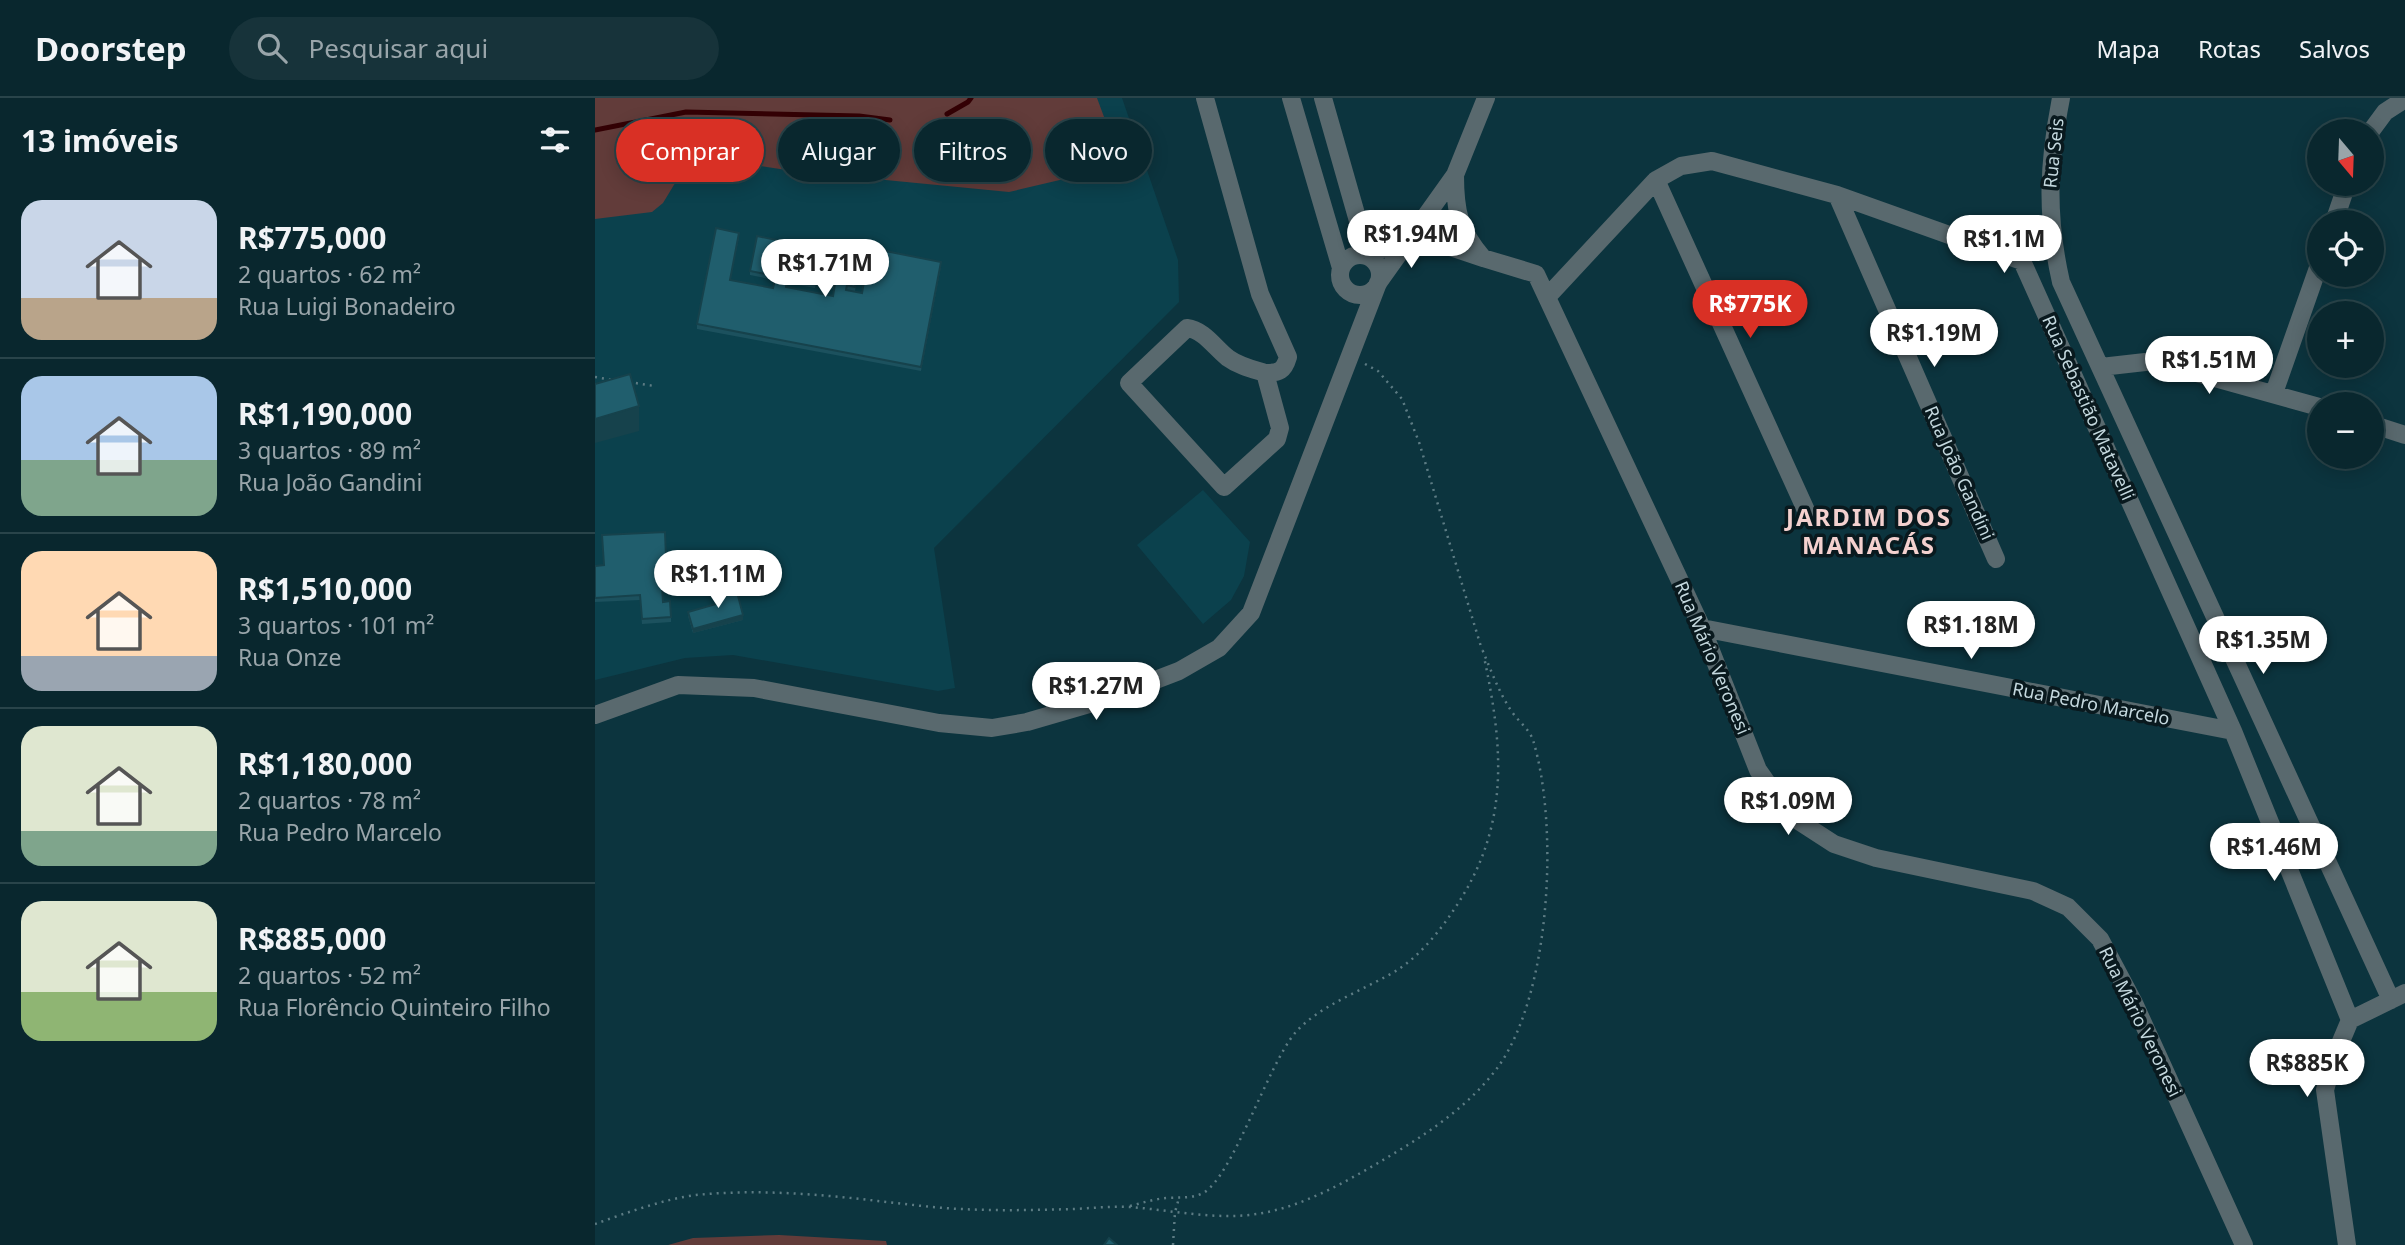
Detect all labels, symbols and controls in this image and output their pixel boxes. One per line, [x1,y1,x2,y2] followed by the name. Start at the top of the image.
[229,17,719,80] search box
[35,26,187,71] text: Doorstep
[253,29,291,67] icon: search
[309,30,488,66] text: Pesquisar aqui
[2096,32,2160,65] text: Mapa
[2198,32,2261,65] text: Rotas
[2299,32,2370,65] text: Salvos
[2037,117,2069,189] street label: Rua Seis
[616,119,764,182] chip: Comprar
[778,119,900,182] chip: Alugar
[914,119,1031,182] chip: Filtros
[1045,119,1152,182] chip: Novo
[2307,119,2383,196] north arrow
[2307,119,2384,469] map controls
[21,120,179,161] text: 13 imóveis
[536,121,574,159] icon: filters
[2307,210,2384,287] button: locate
[1346,211,1476,270] pin: R$1.94M
[1947,216,2061,275] pin: R$1.1M
[238,217,386,258] text: R$775,000
[1363,217,1459,249] text: R$1.94M
[1963,222,2045,254] text: R$1.1M
[77,228,161,312] icon: home
[760,240,890,299] pin: R$1.71M
[777,246,873,278] text: R$1.71M
[238,258,421,290] text: 2 quartos · 62 m²
[1693,280,1807,340] pin: R$775K
[1709,287,1791,319] text: R$775K
[238,290,456,322] text: Rua Luigi Bonadeiro
[2307,301,2384,378] button: +
[1869,310,1999,369] pin: R$1.19M
[2037,311,2141,504] street label: Rua Sebastião Matavelli
[1886,316,1982,348] text: R$1.19M
[2144,336,2274,396] pin: R$1.51M
[2161,343,2257,375] text: R$1.51M
[2307,392,2384,469] button: −
[238,393,412,434] text: R$1,190,000
[1920,402,2000,543] street label: Rua João Gandini
[77,404,161,488] icon: home
[238,434,421,466] text: 3 quartos · 89 m²
[238,466,422,498] text: Rua João Gandini
[1784,500,1952,561] district label: JARDIM DOS MANACÁS
[653,550,783,610] pin: R$1.11M
[670,557,766,589] text: R$1.11M
[238,568,412,609] text: R$1,510,000
[1670,577,1756,738] street label: Rua Mário Veronesi
[77,579,161,663] icon: home
[1906,602,2036,661] pin: R$1.18M
[1923,608,2019,640] text: R$1.18M
[238,609,434,641] text: 3 quartos · 101 m²
[2198,616,2328,676] pin: R$1.35M
[2215,623,2311,655] text: R$1.35M
[238,641,341,673] text: Rua Onze
[1031,662,1161,722] pin: R$1.27M
[1048,669,1144,701] text: R$1.27M
[2011,676,2172,730] street label: Rua Pedro Marcelo
[238,743,412,784] text: R$1,180,000
[77,754,161,838] icon: home
[1723,778,1853,837] pin: R$1.09M
[238,784,421,816] text: 2 quartos · 78 m²
[1740,784,1836,816] text: R$1.09M
[238,816,442,848] text: Rua Pedro Marcelo
[2209,824,2339,883] pin: R$1.46M
[2226,830,2322,862] text: R$1.46M
[238,918,386,959] text: R$885,000
[77,929,161,1013] icon: home
[2094,942,2188,1101] street label: Rua Mário Veronesi
[238,959,421,991] text: 2 quartos · 52 m²
[238,991,551,1023] text: Rua Florêncio Quinteiro Filho
[2250,1040,2364,1099] pin: R$885K
[2266,1046,2348,1078] text: R$885K

